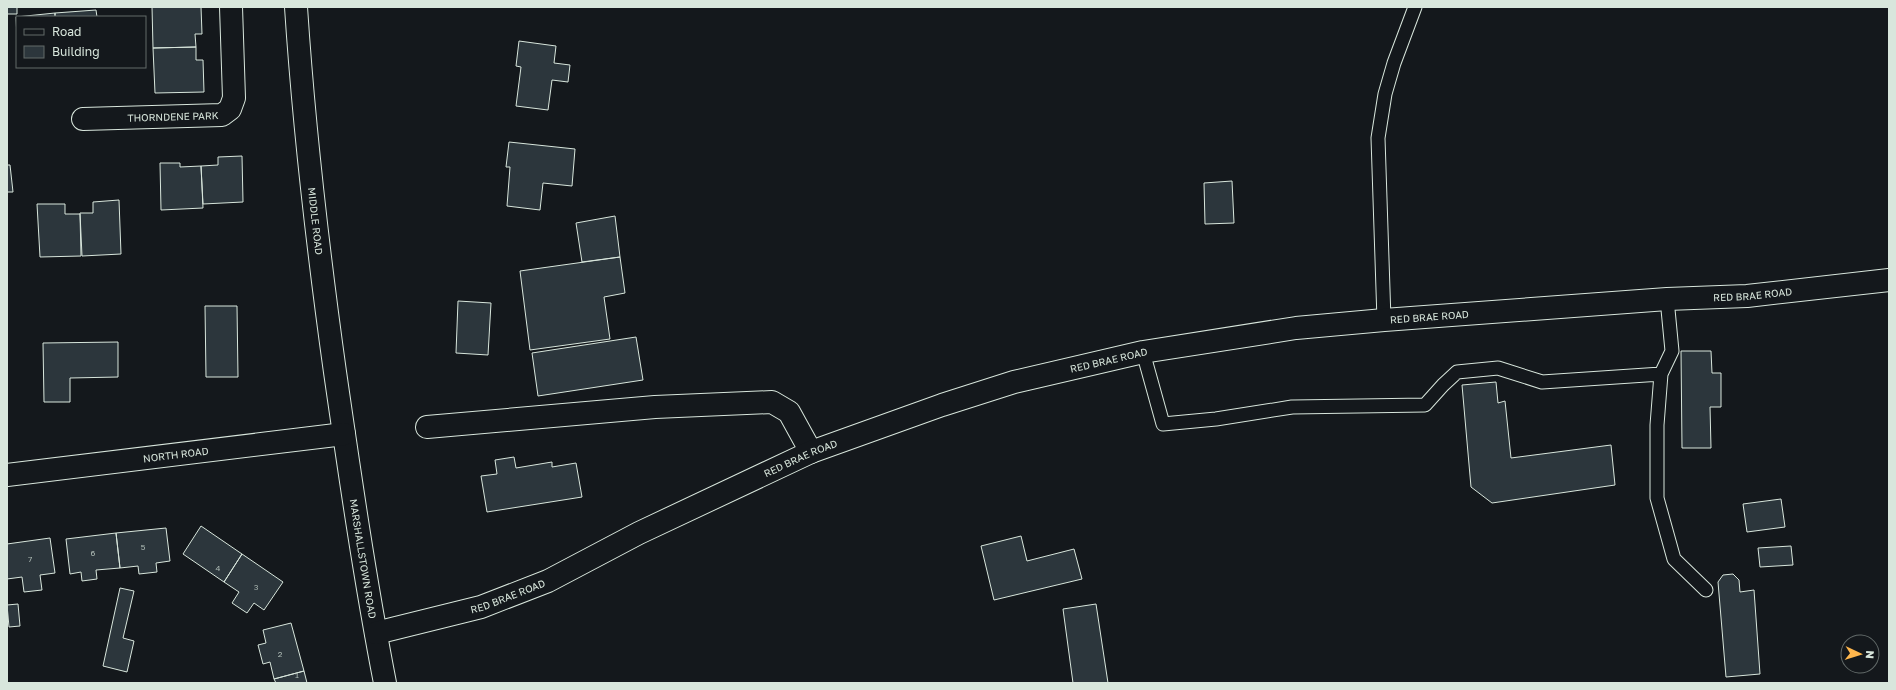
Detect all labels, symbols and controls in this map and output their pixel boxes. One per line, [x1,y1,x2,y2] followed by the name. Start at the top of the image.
[16,16,146,68] legend
[52,24,81,39] text: Road
[52,44,100,59] text: Building
[127,109,219,124] street label: THORNDENE PARK
[306,187,326,255] street label: MIDDLE ROAD
[1713,285,1793,303] street label: RED BRAE ROAD
[1390,308,1469,326] street label: RED BRAE ROAD
[1069,345,1148,375] street label: RED BRAE ROAD
[762,437,839,479] street label: RED BRAE ROAD
[142,445,209,464] street label: NORTH ROAD
[348,498,379,619] street label: MARSHALLSTOWN ROAD
[141,542,146,552] house number: 5
[91,548,96,558] house number: 6
[28,554,32,564] house number: 7
[216,563,221,573] house number: 4
[469,577,547,615] street label: RED BRAE ROAD
[254,582,259,592] house number: 3
[1840,634,1880,674] north arrow
[278,649,283,659] house number: 2
[1864,650,1877,659] text: N
[295,670,299,680] house number: 1

